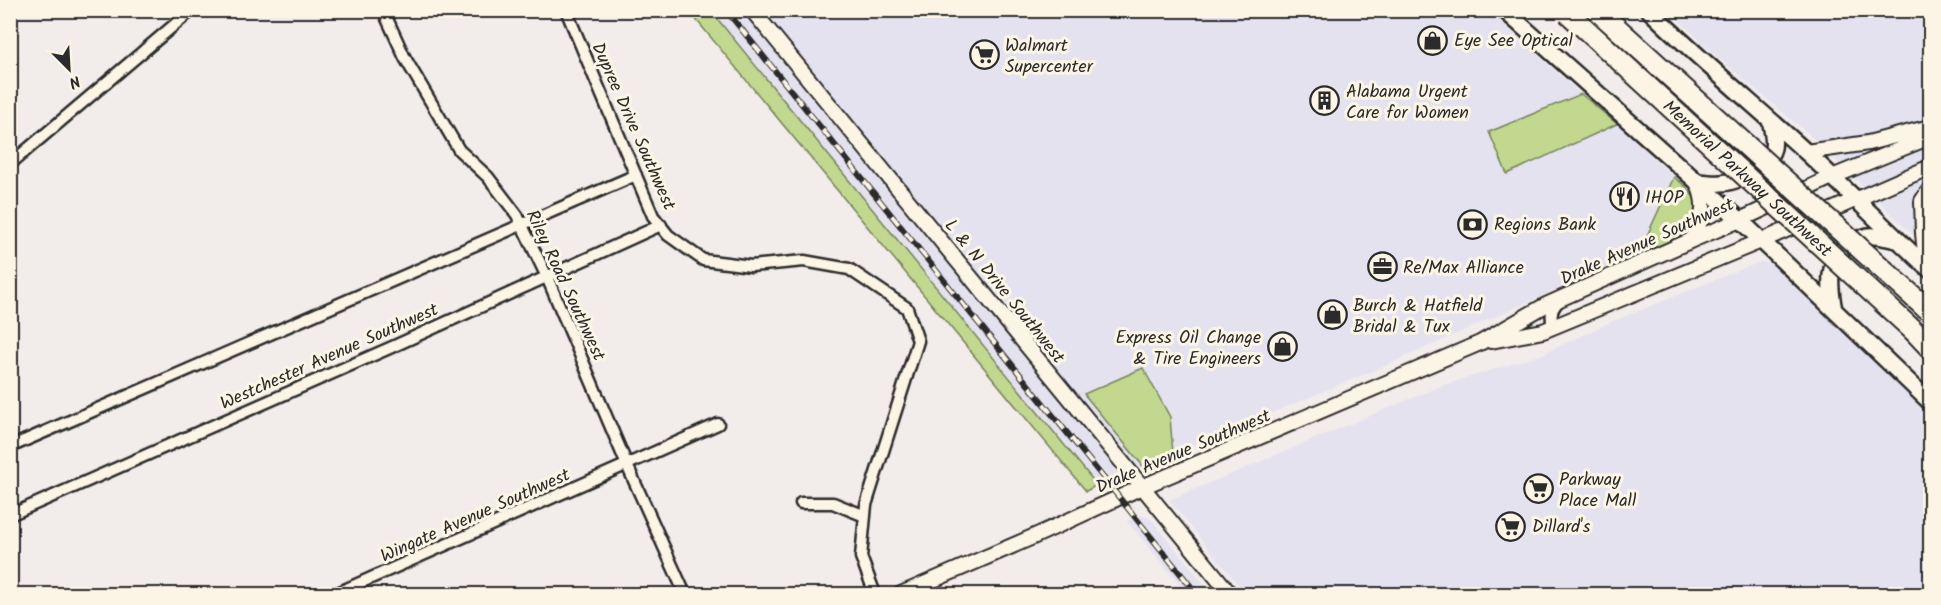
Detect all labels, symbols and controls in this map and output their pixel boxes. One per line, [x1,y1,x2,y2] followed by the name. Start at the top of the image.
[1417,24,1449,56] shop icon: Eye See Optical
[1454,27,1574,56] place label: Eye See Optical
[1005,32,1094,82] place label: Walmart Supercenter
[583,38,683,216] street label: Dupree Drive Southwest
[39,39,99,99] north arrow
[968,39,1000,71] supermarket icon: Walmart Supercenter
[65,68,84,95] text: N
[1346,78,1469,128] place label: Alabama Urgent Care for Women
[1309,85,1341,117] building icon: Alabama Urgent Care for Women
[1655,93,1839,266] street label: Memorial Parkway Southwest
[1608,181,1640,213] restaurant icon: IHOP
[1645,184,1685,213] place label: IHOP
[1556,191,1740,294] street label: Drake Avenue Southwest
[517,205,613,367] street label: Riley Road Southwest
[1457,208,1489,240] bank icon: Regions Bank
[1494,211,1597,240] place label: Regions Bank
[936,213,1072,371] street label: L & N Drive Southwest
[1366,251,1398,283] office icon: Re/Max Alliance
[1403,254,1524,283] place label: Re/Max Alliance
[1353,292,1483,342] place label: Burch & Hatfield Bridal & Tux
[216,296,444,419] street label: Westchester Avenue Southwest
[1316,299,1348,331] shop icon: Burch & Hatfield Bridal & Tux
[1116,324,1261,374] place label: Express Oil Change & Tire Engineers
[1266,331,1298,363] shop icon: Express Oil Change & Tire Engineers
[1091,402,1277,502] street label: Drake Avenue Southwest
[376,461,576,571] street label: Wingate Avenue Southwest
[1559,466,1637,516] place label: Parkway Place Mall
[1522,473,1554,505] supermarket icon: Parkway Place Mall
[1495,510,1527,542] supermarket icon: Dillard's
[1532,513,1591,542] place label: Dillard's

